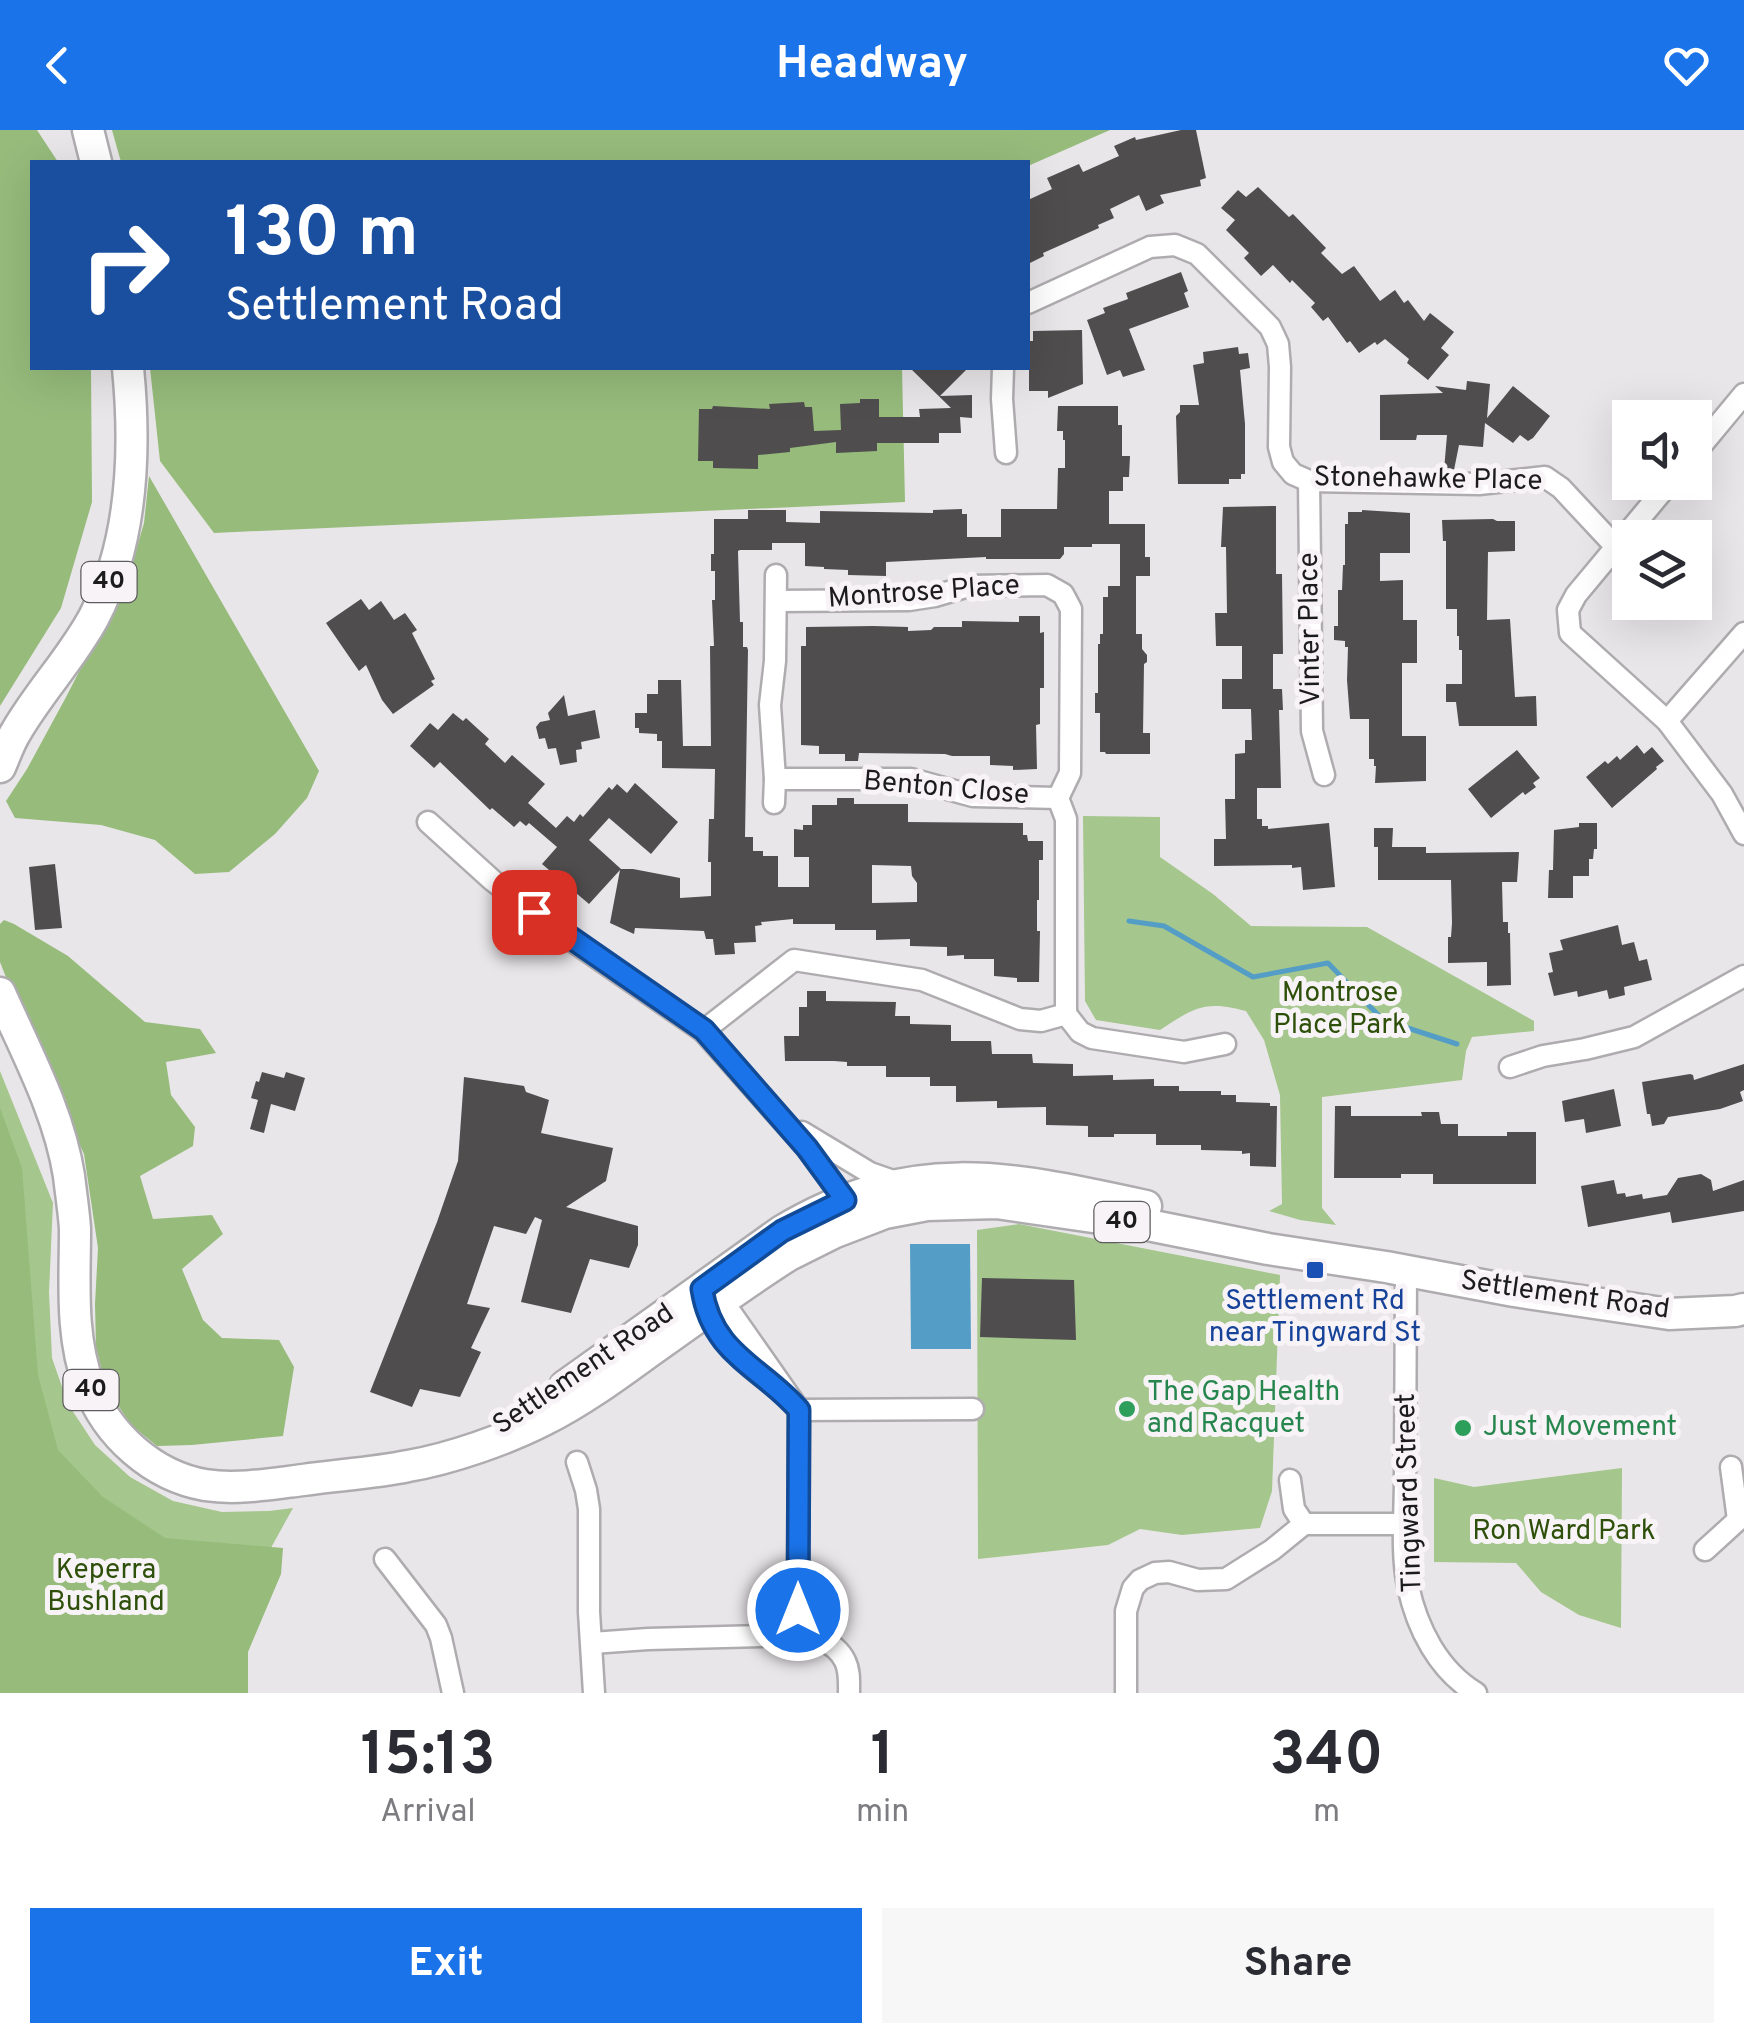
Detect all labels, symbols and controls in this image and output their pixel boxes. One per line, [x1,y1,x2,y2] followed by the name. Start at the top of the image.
[776,37,968,94] text: Headway
[30,38,85,93] icon: back
[1659,38,1714,93] icon: heart
[225,192,419,281] text: 130 m
[60,200,190,330] icon: right
[225,279,564,336] text: Settlement Road
[1612,400,1712,620] map controls
[1612,400,1712,500] button: sound
[1313,460,1543,500] street label: Stonehawke Place
[1612,520,1712,620] button: layers
[1292,552,1330,706] street label: Vinter Place
[82,562,136,602] road number: 40
[827,568,1021,618] street label: Montrose Place
[862,764,1030,814] street label: Benton Close
[492,870,577,955] pin
[507,885,562,940] icon: arrive
[1273,976,1407,1044] park label: Montrose Place Park
[1094,1202,1150,1242] road number: 40
[1304,1259,1326,1281] marker: Settlement Rd near Tingward St
[1458,1264,1672,1328] street label: Settlement Road
[1209,1284,1421,1352] place label: Settlement Rd near Tingward St
[487,1296,681,1444] street label: Settlement Road
[64,1370,118,1410] road number: 40
[1147,1375,1340,1443] place label: The Gap Health and Racquet
[1389,1393,1431,1593] street label: Tingward Street
[1116,1398,1138,1420] marker: The Gap Health and Racquet
[1483,1410,1677,1446] place label: Just Movement
[1452,1417,1474,1439] marker: Just Movement
[1472,1514,1656,1550] park label: Ron Ward Park
[47,1553,165,1621] park label: Keperra Bushland
[746,1558,850,1662] position arrow
[360,1720,496,1796] text: 15:13
[871,1720,895,1796] text: 1
[1270,1720,1384,1796] text: 340
[380,1793,476,1833] text: Arrival
[856,1793,909,1833] text: min
[1313,1793,1340,1833] text: m
[30,1908,862,2023] button: Exit
[882,1908,1714,2023] button: Share

